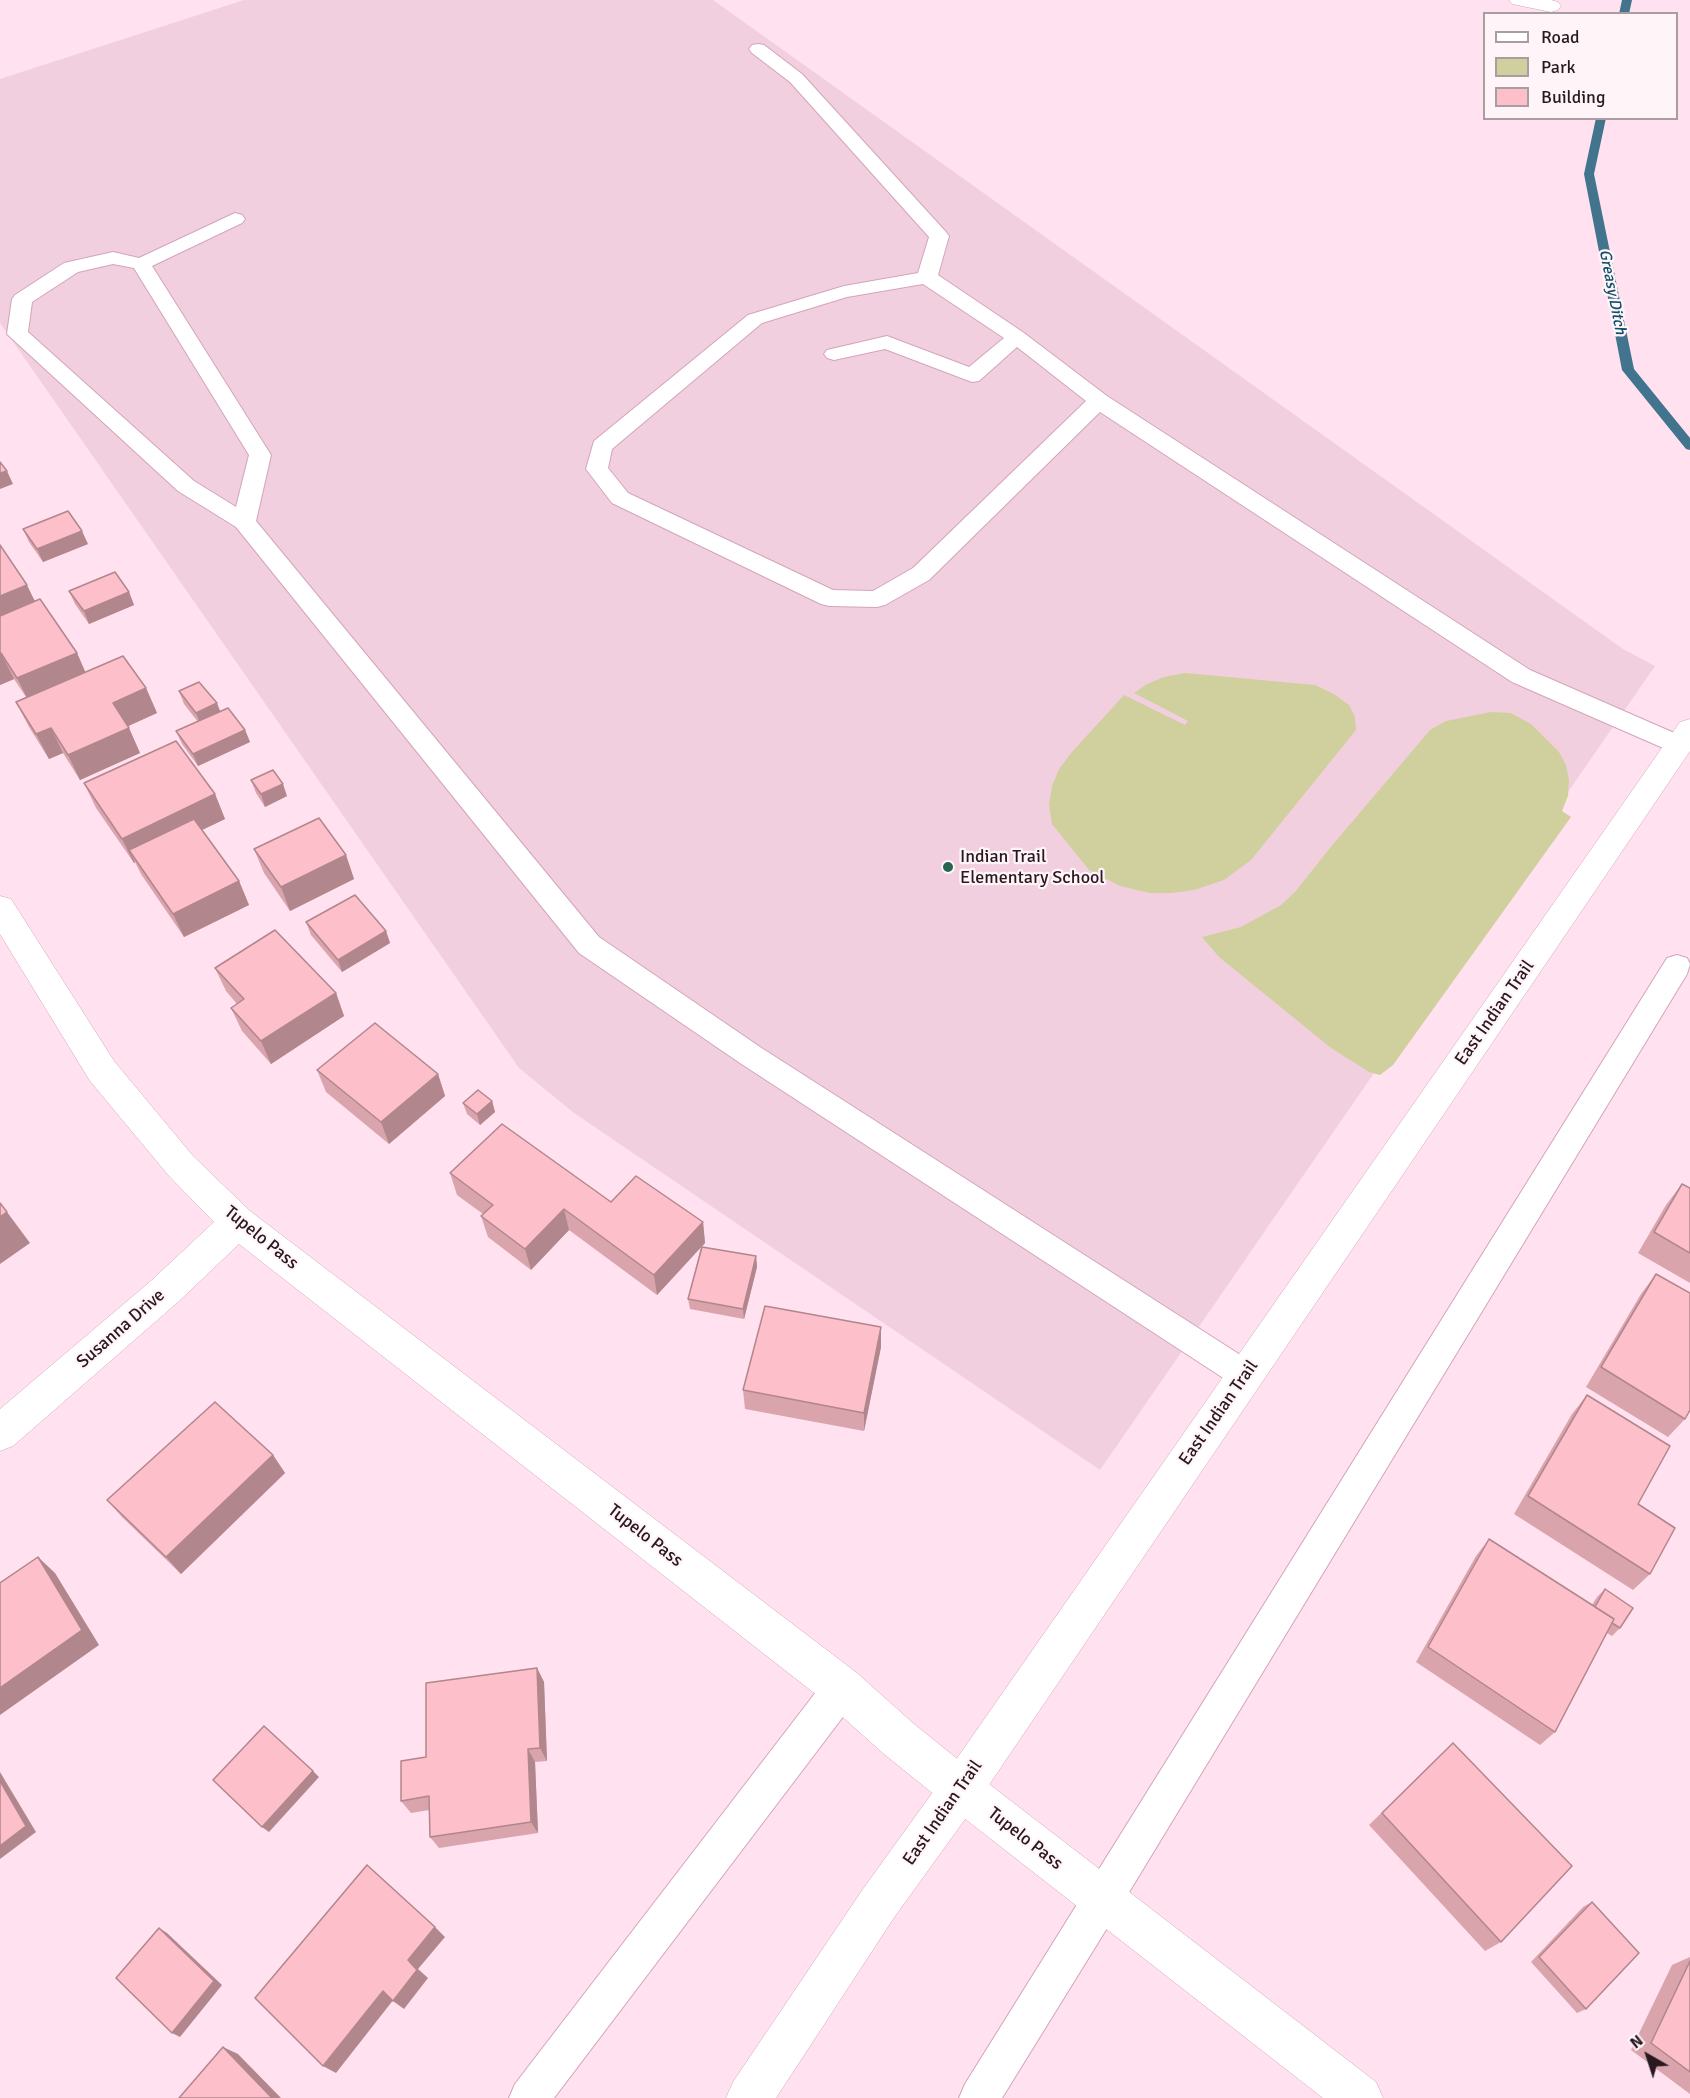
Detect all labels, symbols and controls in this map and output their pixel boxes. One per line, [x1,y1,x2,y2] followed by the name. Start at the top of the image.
[1483,12,1678,120] legend
[1541,26,1580,48] text: Road
[1541,56,1576,78] text: Park
[1541,86,1605,108] text: Building
[1594,248,1630,336] water label: Greasy Ditch
[960,846,1105,888] place label: Indian Trail Elementary School
[941,860,955,874] marker: Indian Trail Elementary School
[1451,956,1539,1070] street label: East Indian Trail
[220,1202,302,1274] street label: Tupelo Pass
[72,1285,170,1373] street label: Susanna Drive
[1175,1356,1263,1470] street label: East Indian Trail
[603,1500,687,1572] street label: Tupelo Pass
[899,1756,987,1870] street label: East Indian Trail
[983,1803,1067,1875] street label: Tupelo Pass
[1618,2026,1678,2086] north arrow
[1626,2031,1647,2053] text: N

